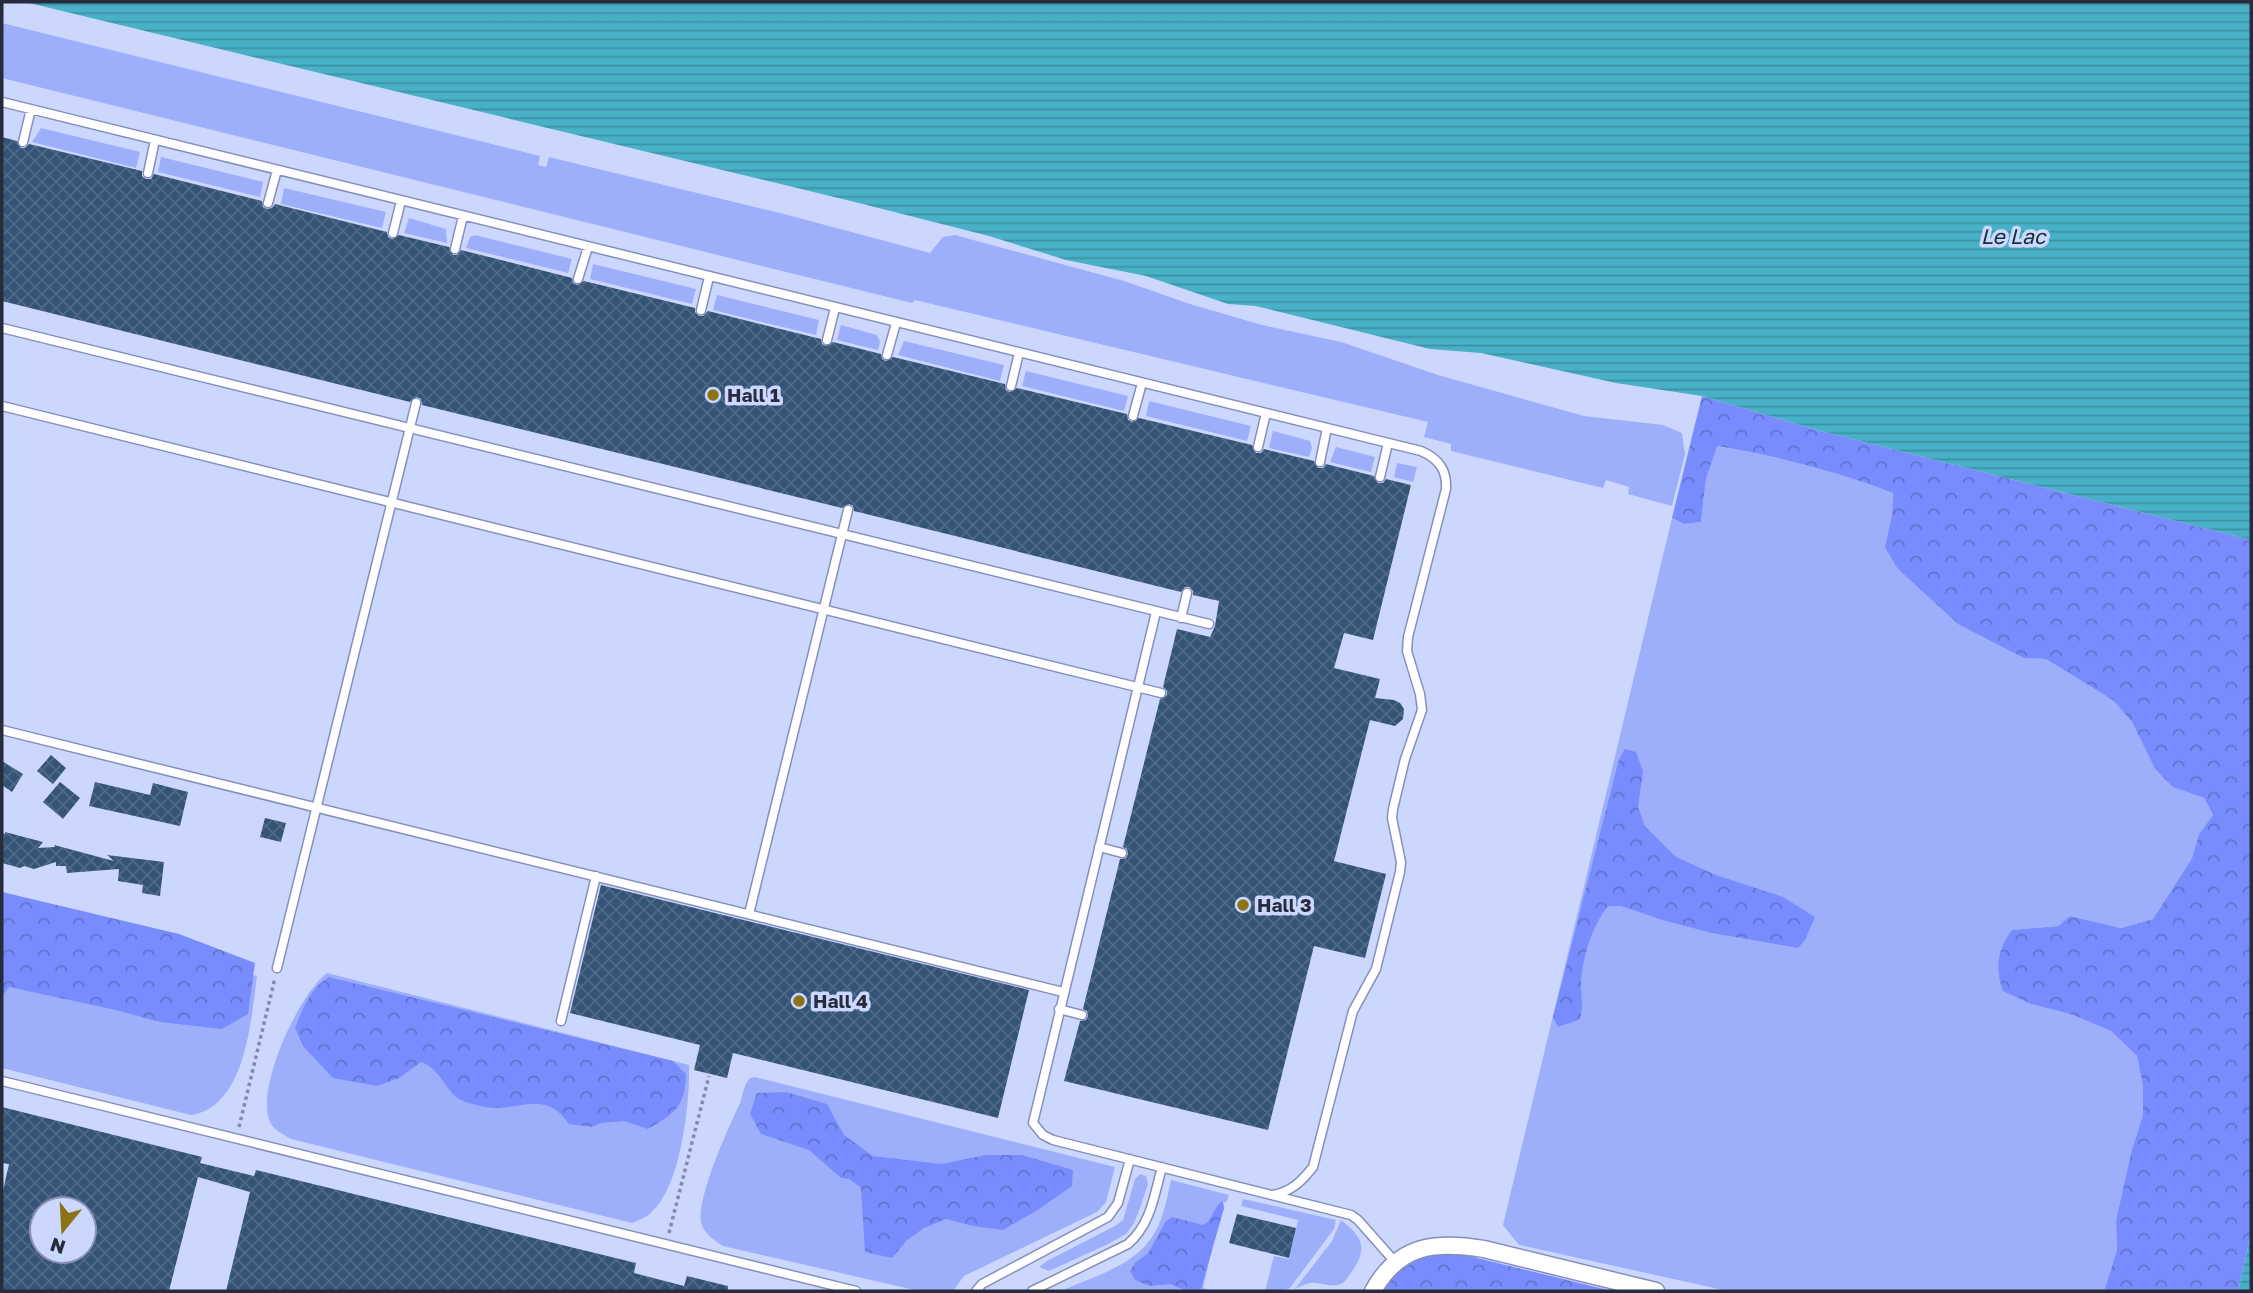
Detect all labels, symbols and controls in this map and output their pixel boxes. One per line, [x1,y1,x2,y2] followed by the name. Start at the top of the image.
[1981,223,2047,249] water label: Le Lac
[727,383,780,406] place label: Hall 1
[705,387,721,403] marker: Hall 1
[1257,893,1312,916] place label: Hall 3
[1235,897,1251,913] marker: Hall 3
[813,989,868,1012] place label: Hall 4
[791,993,807,1009] marker: Hall 4
[28,1195,98,1265] north arrow
[47,1233,68,1260] text: N

